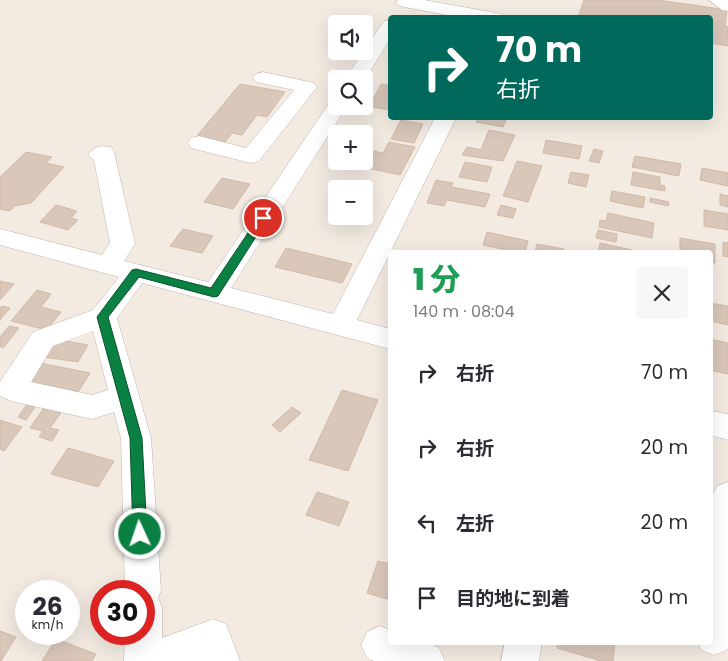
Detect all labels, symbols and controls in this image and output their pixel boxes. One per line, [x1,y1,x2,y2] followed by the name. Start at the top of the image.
[328,15,373,225] map controls
[328,15,373,60] button: sound
[496,25,582,74] text: 70 m
[413,35,478,100] icon: right
[328,70,373,115] button: search
[496,74,540,105] text: 右折
[328,125,373,170] button: +
[328,180,373,225] button: −
[242,197,284,239] pin
[249,204,277,232] icon: arrive
[413,258,460,301] text: 1 分
[636,267,688,319] button: close
[413,300,515,323] text: 140 m · 08:04
[413,359,441,387] icon: right
[641,359,688,386] text: 70 m
[456,360,494,387] text: 右折
[413,434,441,462] icon: right
[640,434,688,461] text: 20 m
[456,435,494,462] text: 右折
[113,507,165,559] position arrow
[413,509,441,537] icon: left
[640,509,688,536] text: 20 m
[456,510,494,537] text: 左折
[90,580,155,645] speed limit sign: 30
[413,584,441,612] icon: arrive
[640,584,688,611] text: 30 m
[456,585,570,612] text: 目的地に到着
[32,589,63,624] text: 26
[32,616,63,633] text: km/h

